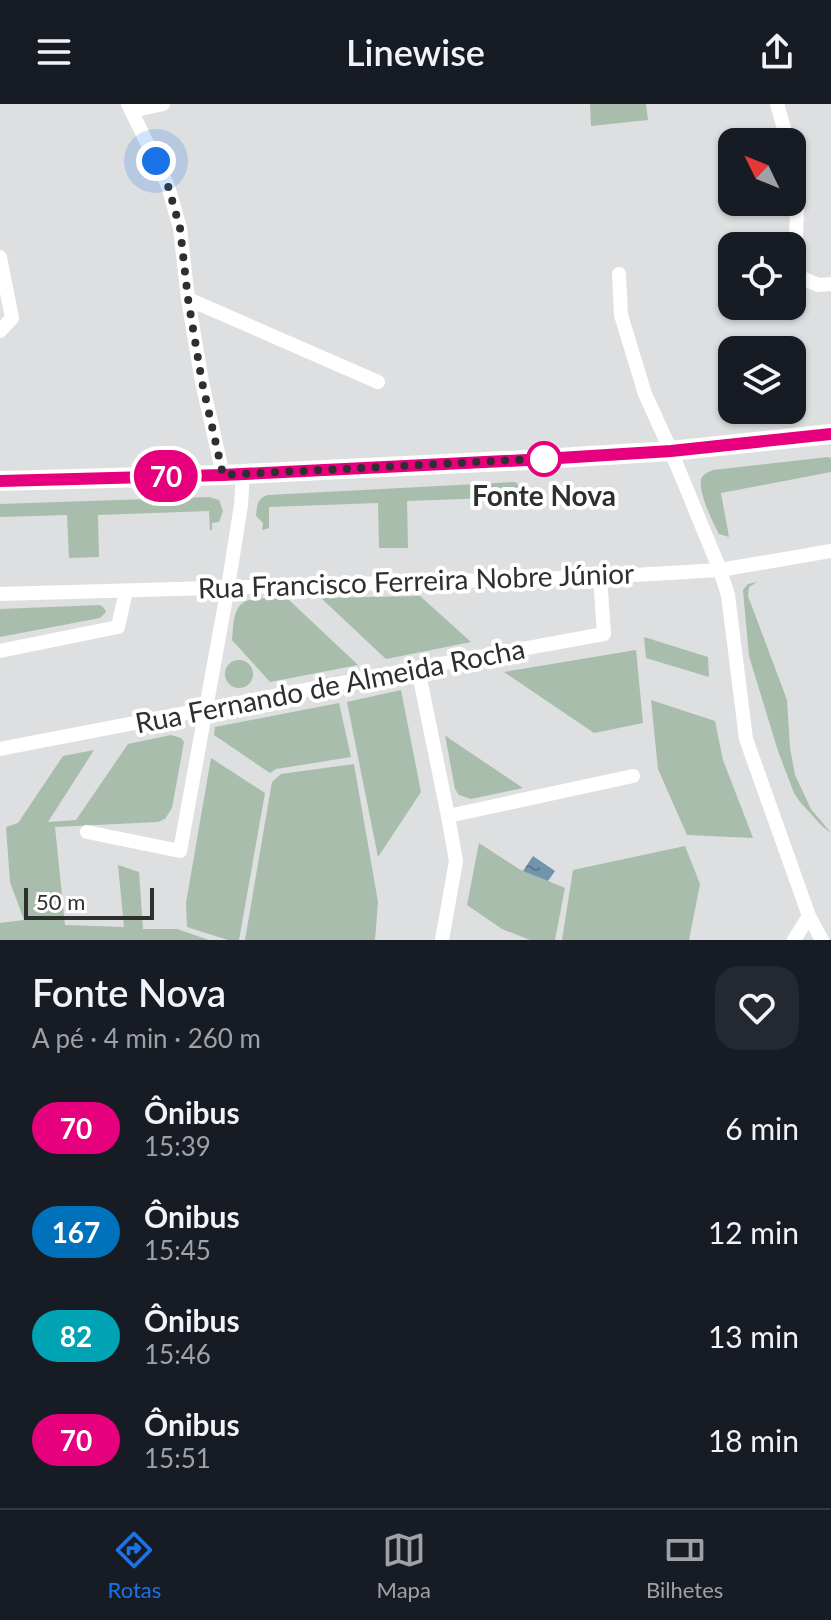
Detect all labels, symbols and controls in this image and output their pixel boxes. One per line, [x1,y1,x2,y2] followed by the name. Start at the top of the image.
[32,30,76,74] icon: menu
[346,30,485,74] text: Linewise
[755,30,799,74] icon: share
[718,128,806,216] north arrow
[718,128,806,424] map controls
[136,141,176,181] your location
[718,232,806,320] button: locate
[718,336,806,424] button: layers
[527,442,561,476] marker: Fonte Nova
[130,450,202,502] line badge: 70
[150,459,182,493] text: 70
[472,478,616,512] place label: Fonte Nova
[197,555,635,605] street label: Rua Francisco Ferreira Nobre Júnior
[132,631,527,739] street label: Rua Fernando de Almeida Rocha
[24,884,154,920] scale bar
[36,888,85,915] text: 50 m
[715,966,799,1050] button: heart
[32,969,226,1015] text: Fonte Nova
[32,1022,261,1054] text: A pé · 4 min · 260 m
[144,1094,240,1130] text: Ônibus
[725,1110,799,1146] text: 6 min
[60,1111,92,1145] text: 70
[144,1130,211,1162] text: 15:39
[144,1198,240,1234] text: Ônibus
[708,1214,799,1250] text: 12 min
[52,1215,100,1249] text: 167
[144,1234,211,1266] text: 15:45
[144,1302,240,1338] text: Ônibus
[708,1318,799,1354] text: 13 min
[60,1319,92,1353] text: 82
[144,1338,211,1370] text: 15:46
[144,1406,240,1442] text: Ônibus
[708,1422,799,1458] text: 18 min
[60,1423,92,1457] text: 70
[144,1442,211,1474] text: 15:51
[108,1528,161,1603] tab: Rotas
[377,1528,431,1603] tab: Mapa
[646,1528,723,1603] tab: Bilhetes

